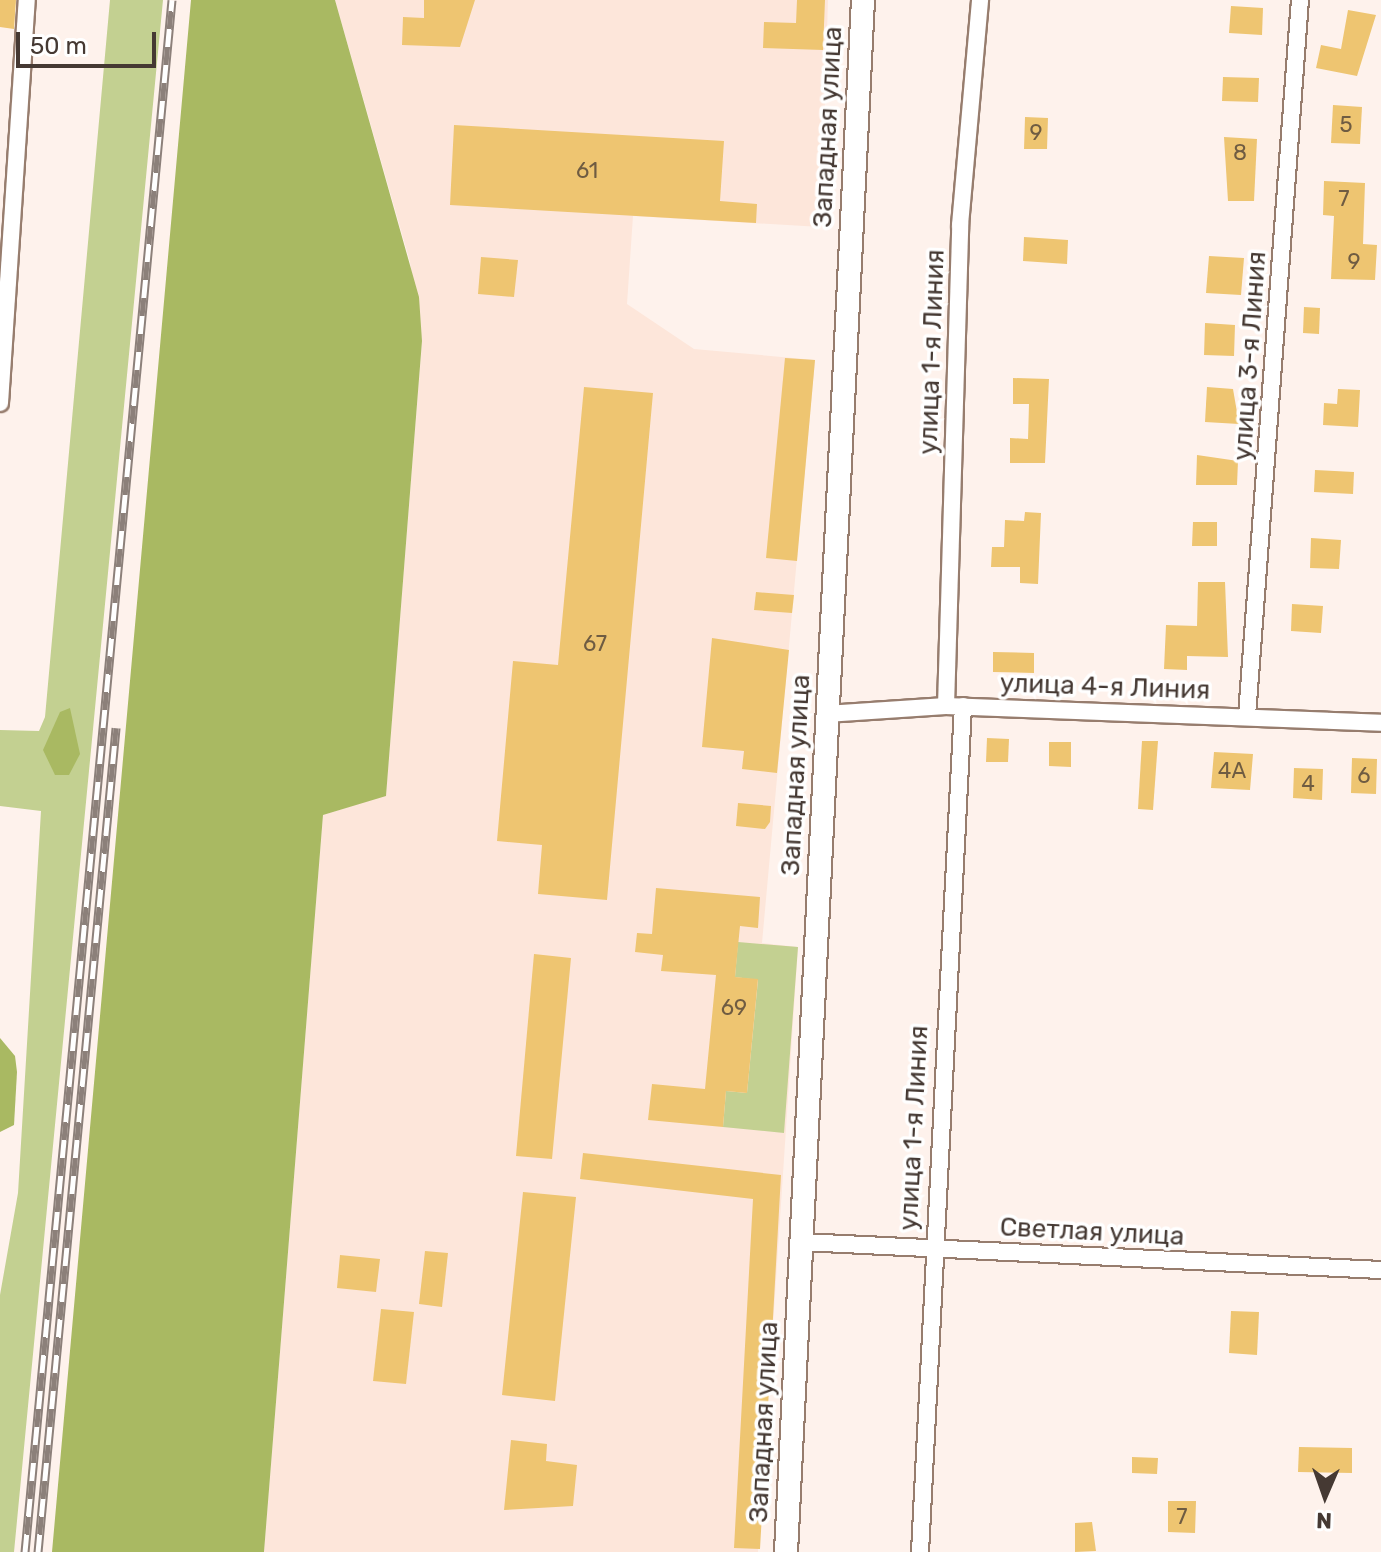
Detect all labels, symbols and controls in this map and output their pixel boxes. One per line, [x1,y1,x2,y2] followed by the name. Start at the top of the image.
[20,16,160,66] scale bar
[807,26,849,228] street label: Западная улица
[30,32,87,60] text: 50 m
[1339,112,1353,138] house number: 5
[1029,120,1043,146] house number: 9
[1233,140,1247,166] house number: 8
[576,158,598,184] house number: 61
[1338,186,1350,212] house number: 7
[913,249,951,455] street label: улица 1-я Линия
[1347,249,1361,275] house number: 9
[1227,250,1273,462] street label: улица 3-я Линия
[583,631,607,657] house number: 67
[999,668,1211,706] street label: улица 4-я Линия
[775,674,817,876] street label: Западная улица
[1218,758,1246,784] house number: 4А
[1357,763,1371,789] house number: 6
[1301,771,1315,797] house number: 4
[721,995,747,1021] house number: 69
[893,1025,935,1231] street label: улица 1-я Линия
[999,1212,1185,1252] street label: Светлая улица
[743,1321,785,1523] street label: Западная улица
[1285,1456,1365,1536] north arrow
[1176,1504,1188,1530] house number: 7
[1316,1507,1333,1534] text: N

